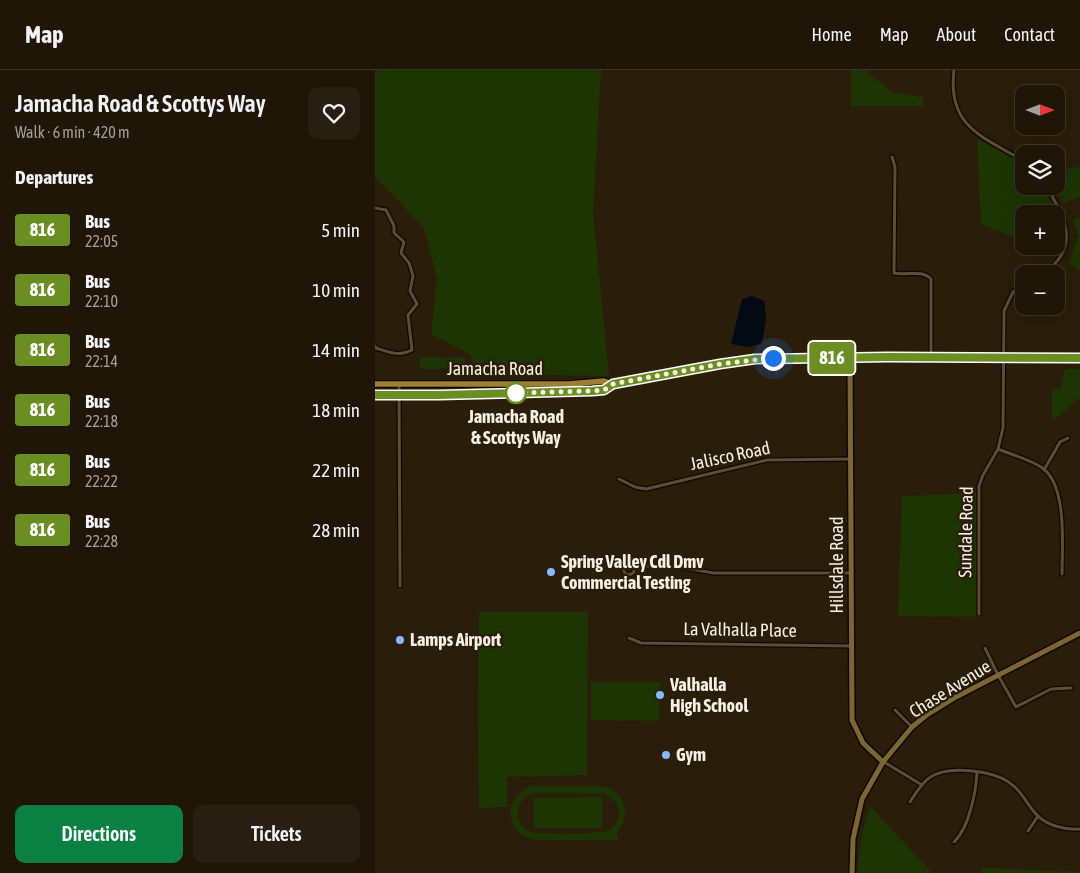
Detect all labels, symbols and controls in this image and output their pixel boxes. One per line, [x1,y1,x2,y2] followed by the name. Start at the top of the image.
[25,21,64,48] text: Map
[812,24,852,45] text: Home
[880,24,909,45] text: Map
[937,24,976,45] text: About
[1004,24,1055,45] text: Contact
[1015,85,1065,135] north arrow
[1015,85,1065,315] map controls
[308,87,360,139] button: heart
[15,90,266,117] text: Jamacha Road & Scottys Way
[15,123,129,141] text: Walk · 6 min · 420 m
[1015,145,1065,195] button: layers
[15,166,93,188] text: Departures
[1015,205,1065,255] button: +
[85,210,110,232] text: Bus
[30,219,55,240] text: 816
[321,219,360,241] text: 5 min
[85,232,118,250] text: 22:05
[1015,265,1065,315] button: −
[85,270,110,292] text: Bus
[30,279,55,300] text: 816
[312,279,360,301] text: 10 min
[85,292,118,310] text: 22:10
[85,330,110,352] text: Bus
[30,339,55,360] text: 816
[312,339,360,361] text: 14 min
[803,342,861,374] line badge: 816
[761,346,786,371] your location
[819,347,845,368] text: 816
[85,352,118,370] text: 22:14
[447,358,543,379] street label: Jamacha Road
[505,382,527,404] marker: Jamacha Road & Scottys Way
[85,390,110,412] text: Bus
[30,399,55,420] text: 816
[312,399,360,421] text: 18 min
[467,406,564,448] place label: Jamacha Road & Scottys Way
[85,412,118,430] text: 22:18
[688,437,772,474] street label: Jalisco Road
[85,450,110,472] text: Bus
[30,459,55,480] text: 816
[312,459,360,481] text: 22 min
[85,472,118,490] text: 22:22
[954,486,977,578] street label: Sundale Road
[85,510,110,532] text: Bus
[826,517,847,613] street label: Hillsdale Road
[30,519,55,540] text: 816
[312,519,360,541] text: 28 min
[85,532,118,550] text: 22:28
[561,551,704,593] place label: Spring Valley Cdl Dmv Commercial Testing
[545,566,557,578] marker: Spring Valley Cdl Dmv Commercial Testing
[683,618,797,641] street label: La Valhalla Place
[410,629,502,650] place label: Lamps Airport
[394,634,406,646] marker: Lamps Airport
[905,655,994,722] street label: Chase Avenue
[669,674,748,716] place label: Valhalla High School
[654,689,666,701] marker: Valhalla High School
[676,744,706,765] place label: Gym
[660,749,672,761] marker: Gym
[15,805,183,863] button: Directions
[193,805,360,863] button: Tickets

